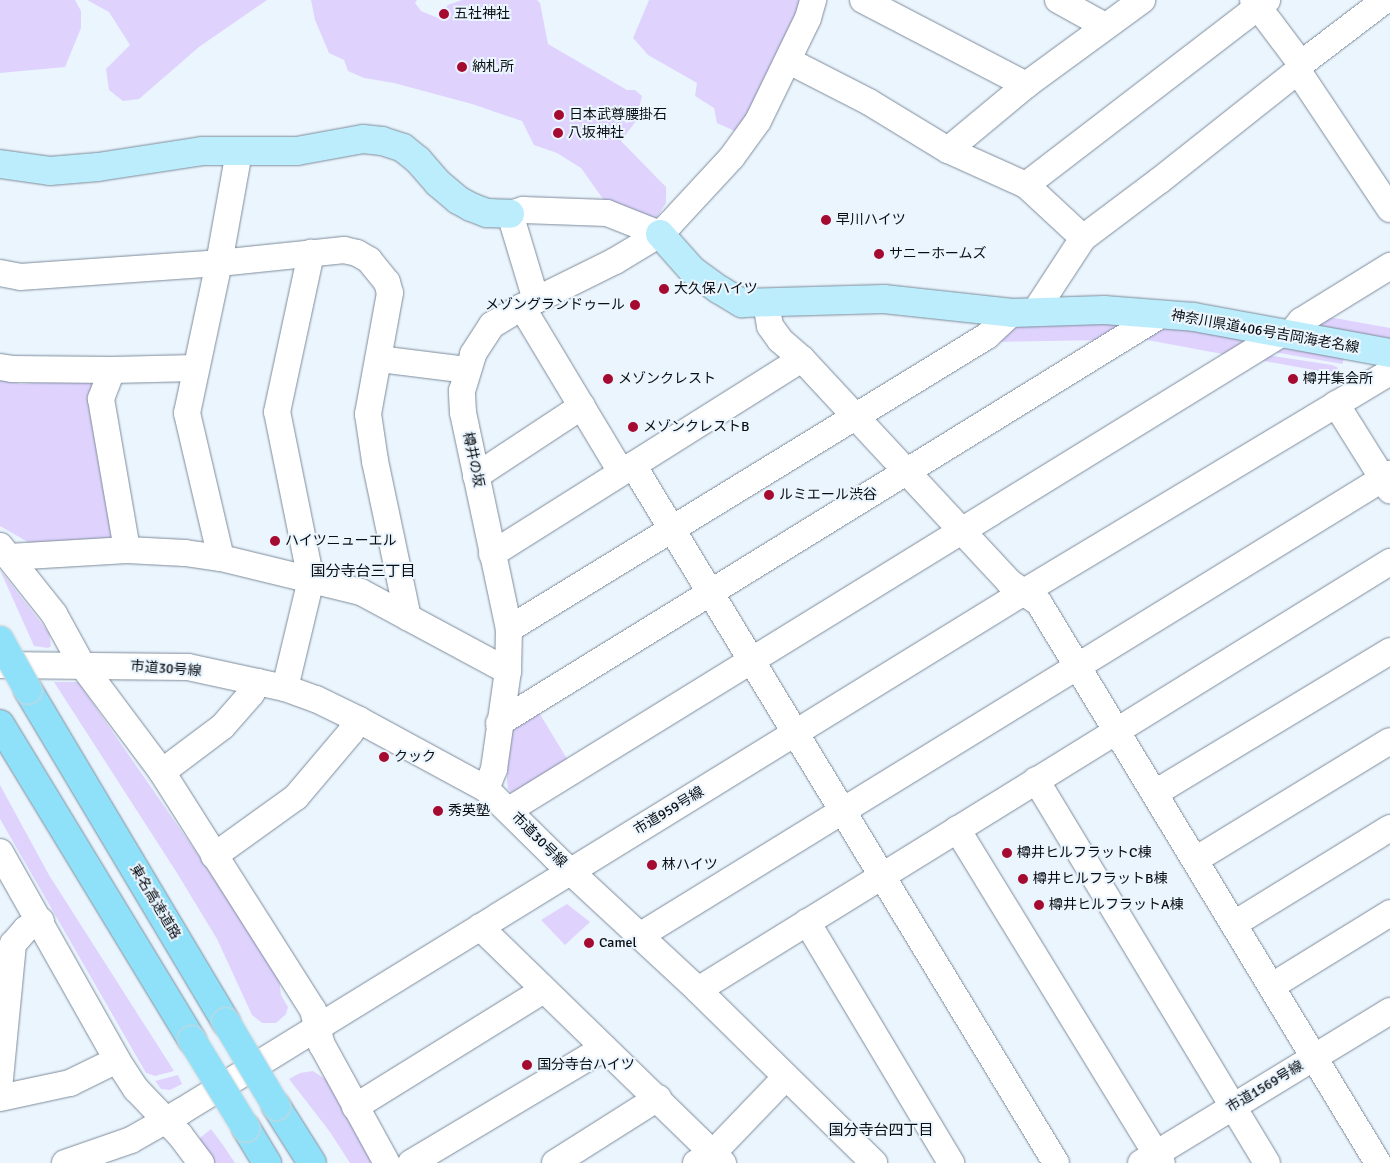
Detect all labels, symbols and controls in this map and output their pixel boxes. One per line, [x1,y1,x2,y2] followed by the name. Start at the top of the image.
[454,6,510,22] place label: 五社神社
[438,8,450,20] marker: 五社神社
[472,59,514,75] place label: 納札所
[456,61,468,73] marker: 納札所
[569,107,667,123] place label: 日本武尊腰掛石
[553,109,565,121] marker: 日本武尊腰掛石
[568,125,624,141] place label: 八坂神社
[552,127,564,139] marker: 八坂神社
[836,212,906,228] place label: 早川ハイツ
[820,214,832,226] marker: 早川ハイツ
[889,246,987,262] place label: サニーホームズ
[873,248,885,260] marker: サニーホームズ
[674,281,758,297] place label: 大久保ハイツ
[658,283,670,295] marker: 大久保ハイツ
[485,297,625,313] place label: メゾングランドゥール
[629,299,641,311] marker: メゾングランドゥール
[1170,307,1360,357] street label: 神奈川県道406号吉岡海老名線
[618,371,716,387] place label: メゾンクレスト
[1303,371,1373,387] place label: 樽井集会所
[602,373,614,385] marker: メゾンクレスト
[1287,373,1299,385] marker: 樽井集会所
[643,419,749,435] place label: メゾンクレストB
[627,421,639,433] marker: メゾンクレストB
[459,431,487,489] street label: 樽井の坂
[779,487,877,503] place label: ルミエール渋谷
[763,489,775,501] marker: ルミエール渋谷
[285,533,397,549] place label: ハイツニューエル
[269,535,281,547] marker: ハイツニューエル
[311,563,415,581] district label: 国分寺台三丁目
[130,658,202,680] street label: 市道30号線
[394,749,436,765] place label: クック
[378,751,390,763] marker: クック
[631,784,707,838] street label: 市道959号線
[448,803,490,819] place label: 秀英塾
[432,805,444,817] marker: 秀英塾
[508,809,570,871] street label: 市道30号線
[1017,845,1151,861] place label: 樽井ヒルフラットC棟
[1001,847,1013,859] marker: 樽井ヒルフラットC棟
[662,857,718,873] place label: 林ハイツ
[646,859,658,871] marker: 林ハイツ
[126,862,184,942] street label: 東名高速道路
[1033,871,1167,887] place label: 樽井ヒルフラットB棟
[1017,873,1029,885] marker: 樽井ヒルフラットB棟
[1049,897,1184,913] place label: 樽井ヒルフラットA棟
[1033,899,1045,911] marker: 樽井ヒルフラットA棟
[599,935,637,951] place label: Camel
[583,937,595,949] marker: Camel
[537,1057,635,1073] place label: 国分寺台ハイツ
[1224,1058,1306,1116] street label: 市道1569号線
[521,1059,533,1071] marker: 国分寺台ハイツ
[829,1122,933,1140] district label: 国分寺台四丁目

